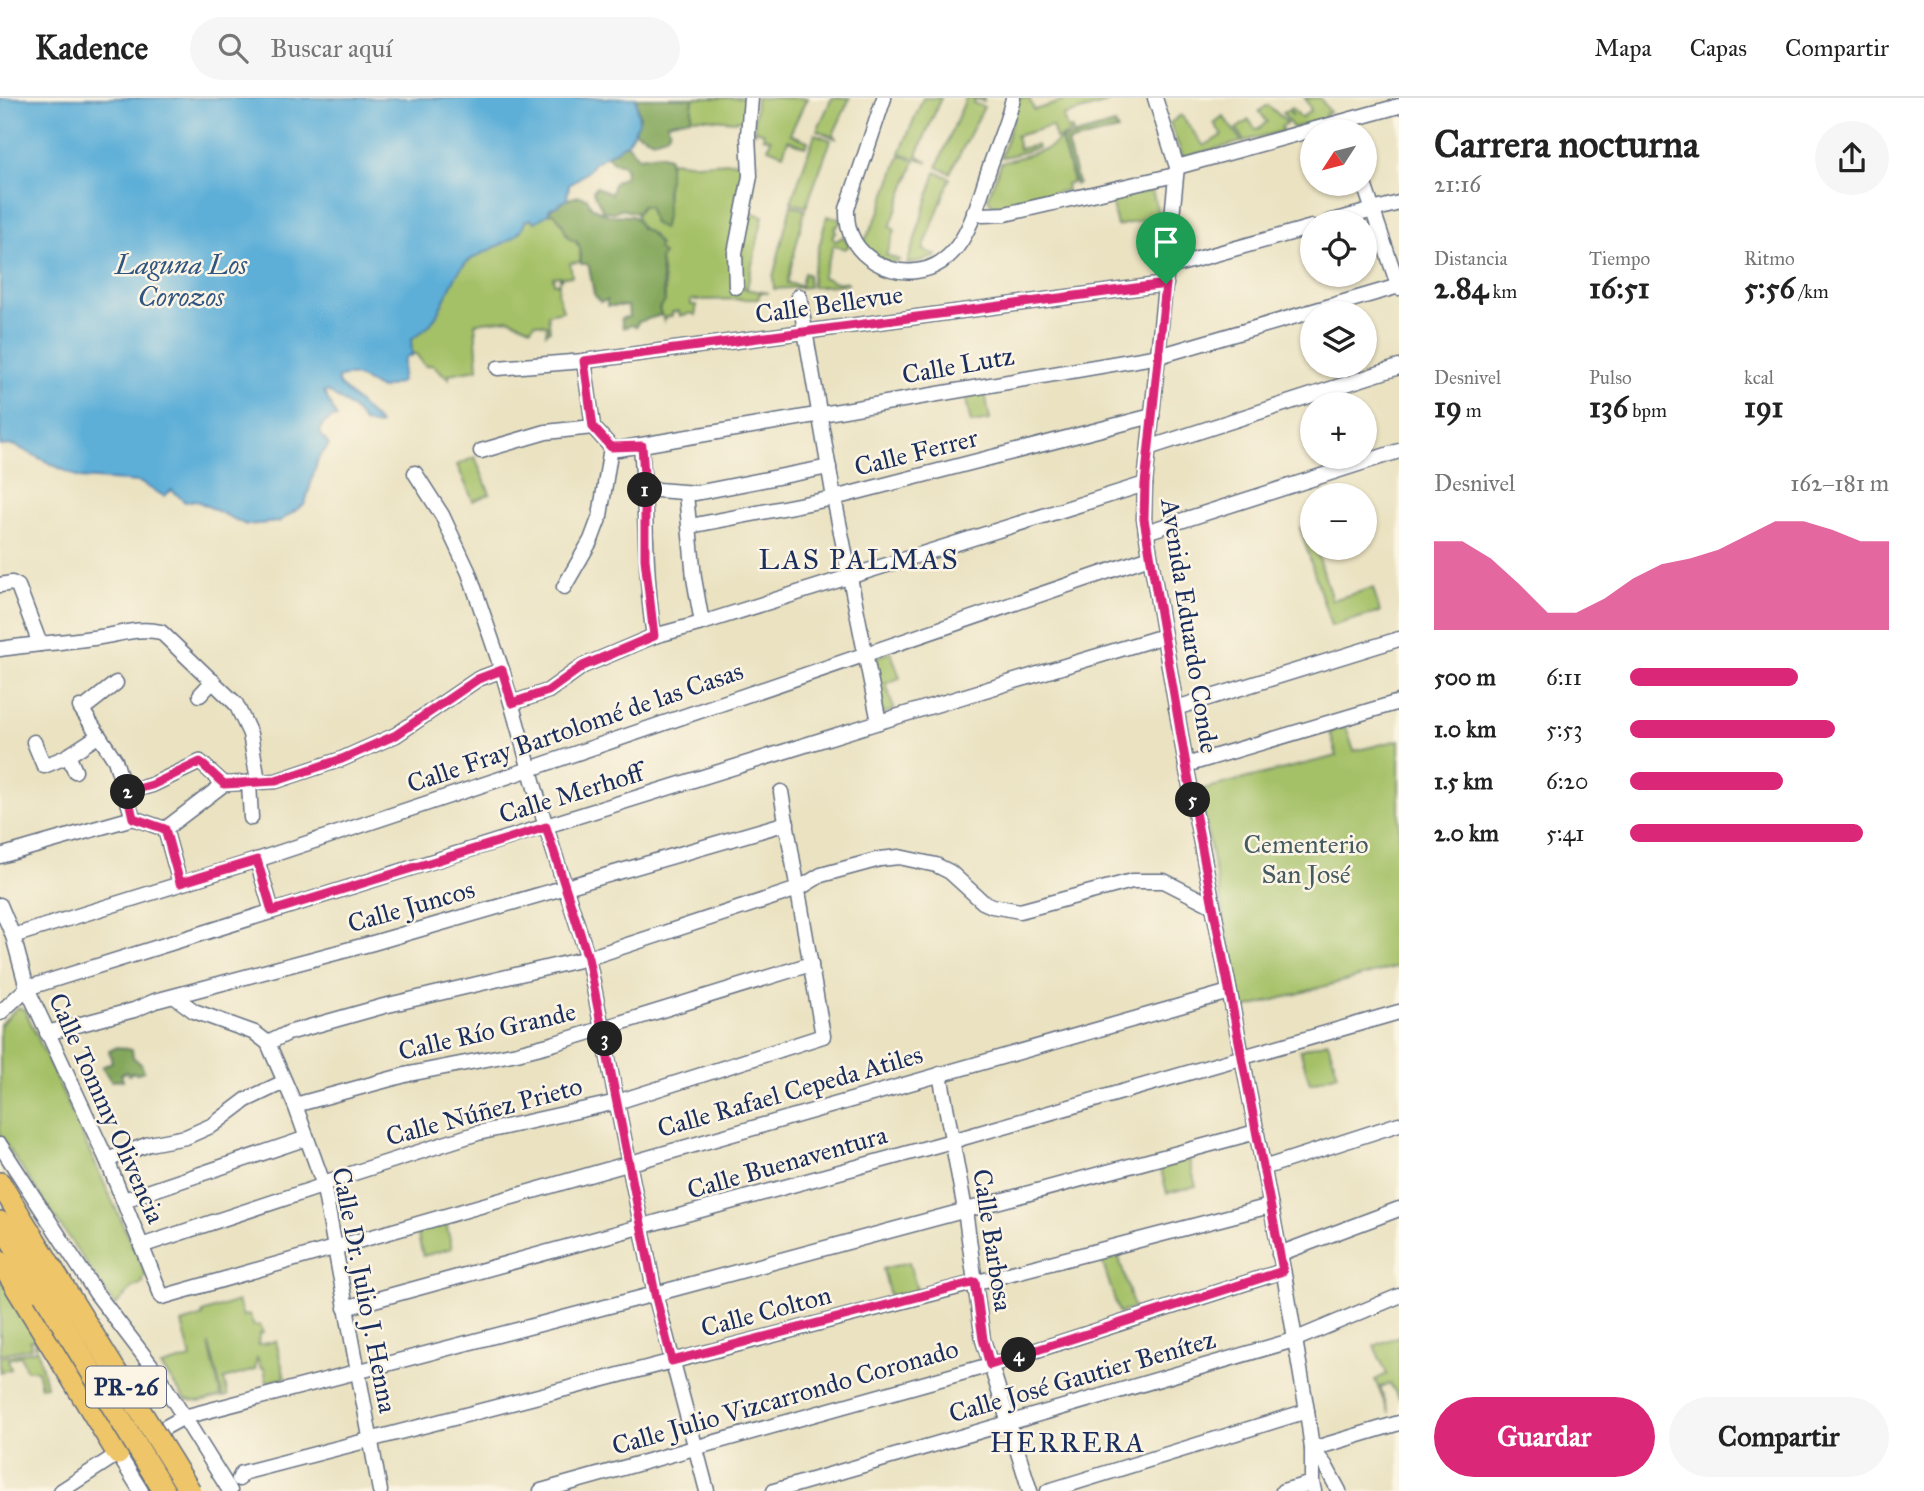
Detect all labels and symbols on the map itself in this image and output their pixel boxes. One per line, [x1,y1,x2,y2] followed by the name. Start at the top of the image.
[1300,119,1377,196] north arrow
[1136,212,1196,284] pin
[113,247,248,314] water label: Laguna Los Corozos
[753,278,905,330] street label: Calle Bellevue
[899,339,1017,391] street label: Calle Lutz
[851,421,981,483] street label: Calle Ferrer
[628,472,662,508] pin: 1
[1154,495,1226,756] street label: Avenida Eduardo Conde
[758,542,960,577] district label: LAS PALMAS
[403,654,747,800] street label: Calle Fray Bartolomé de las Casas
[495,755,651,830] street label: Calle Merhoff
[110,774,146,810] pin: 2
[1176,782,1210,818] pin: 5
[1243,828,1369,890] park label: Cementerio San José
[344,873,478,939] street label: Calle Juncos
[42,988,172,1228] street label: Calle Tommy Olivencia
[395,995,579,1067] street label: Calle Río Grande
[588,1021,622,1056] pin: 3
[654,1038,926,1144] street label: Calle Rafael Cepeda Atiles
[382,1069,586,1153] street label: Calle Núñez Prieto
[683,1118,891,1206] street label: Calle Buenaventura
[325,1164,405,1416] street label: Calle Dr. Julio J. Henna
[966,1167,1020,1313] street label: Calle Barbosa
[697,1278,835,1344] street label: Calle Colton
[945,1323,1219,1429] street label: Calle José Gautier Benítez
[608,1332,962,1462] street label: Calle Julio Vizcarrondo Coronado
[1002,1338,1036,1372] pin: 4
[86,1366,166,1408] road number: PR-26
[990,1425,1146,1460] district label: HERRERA

